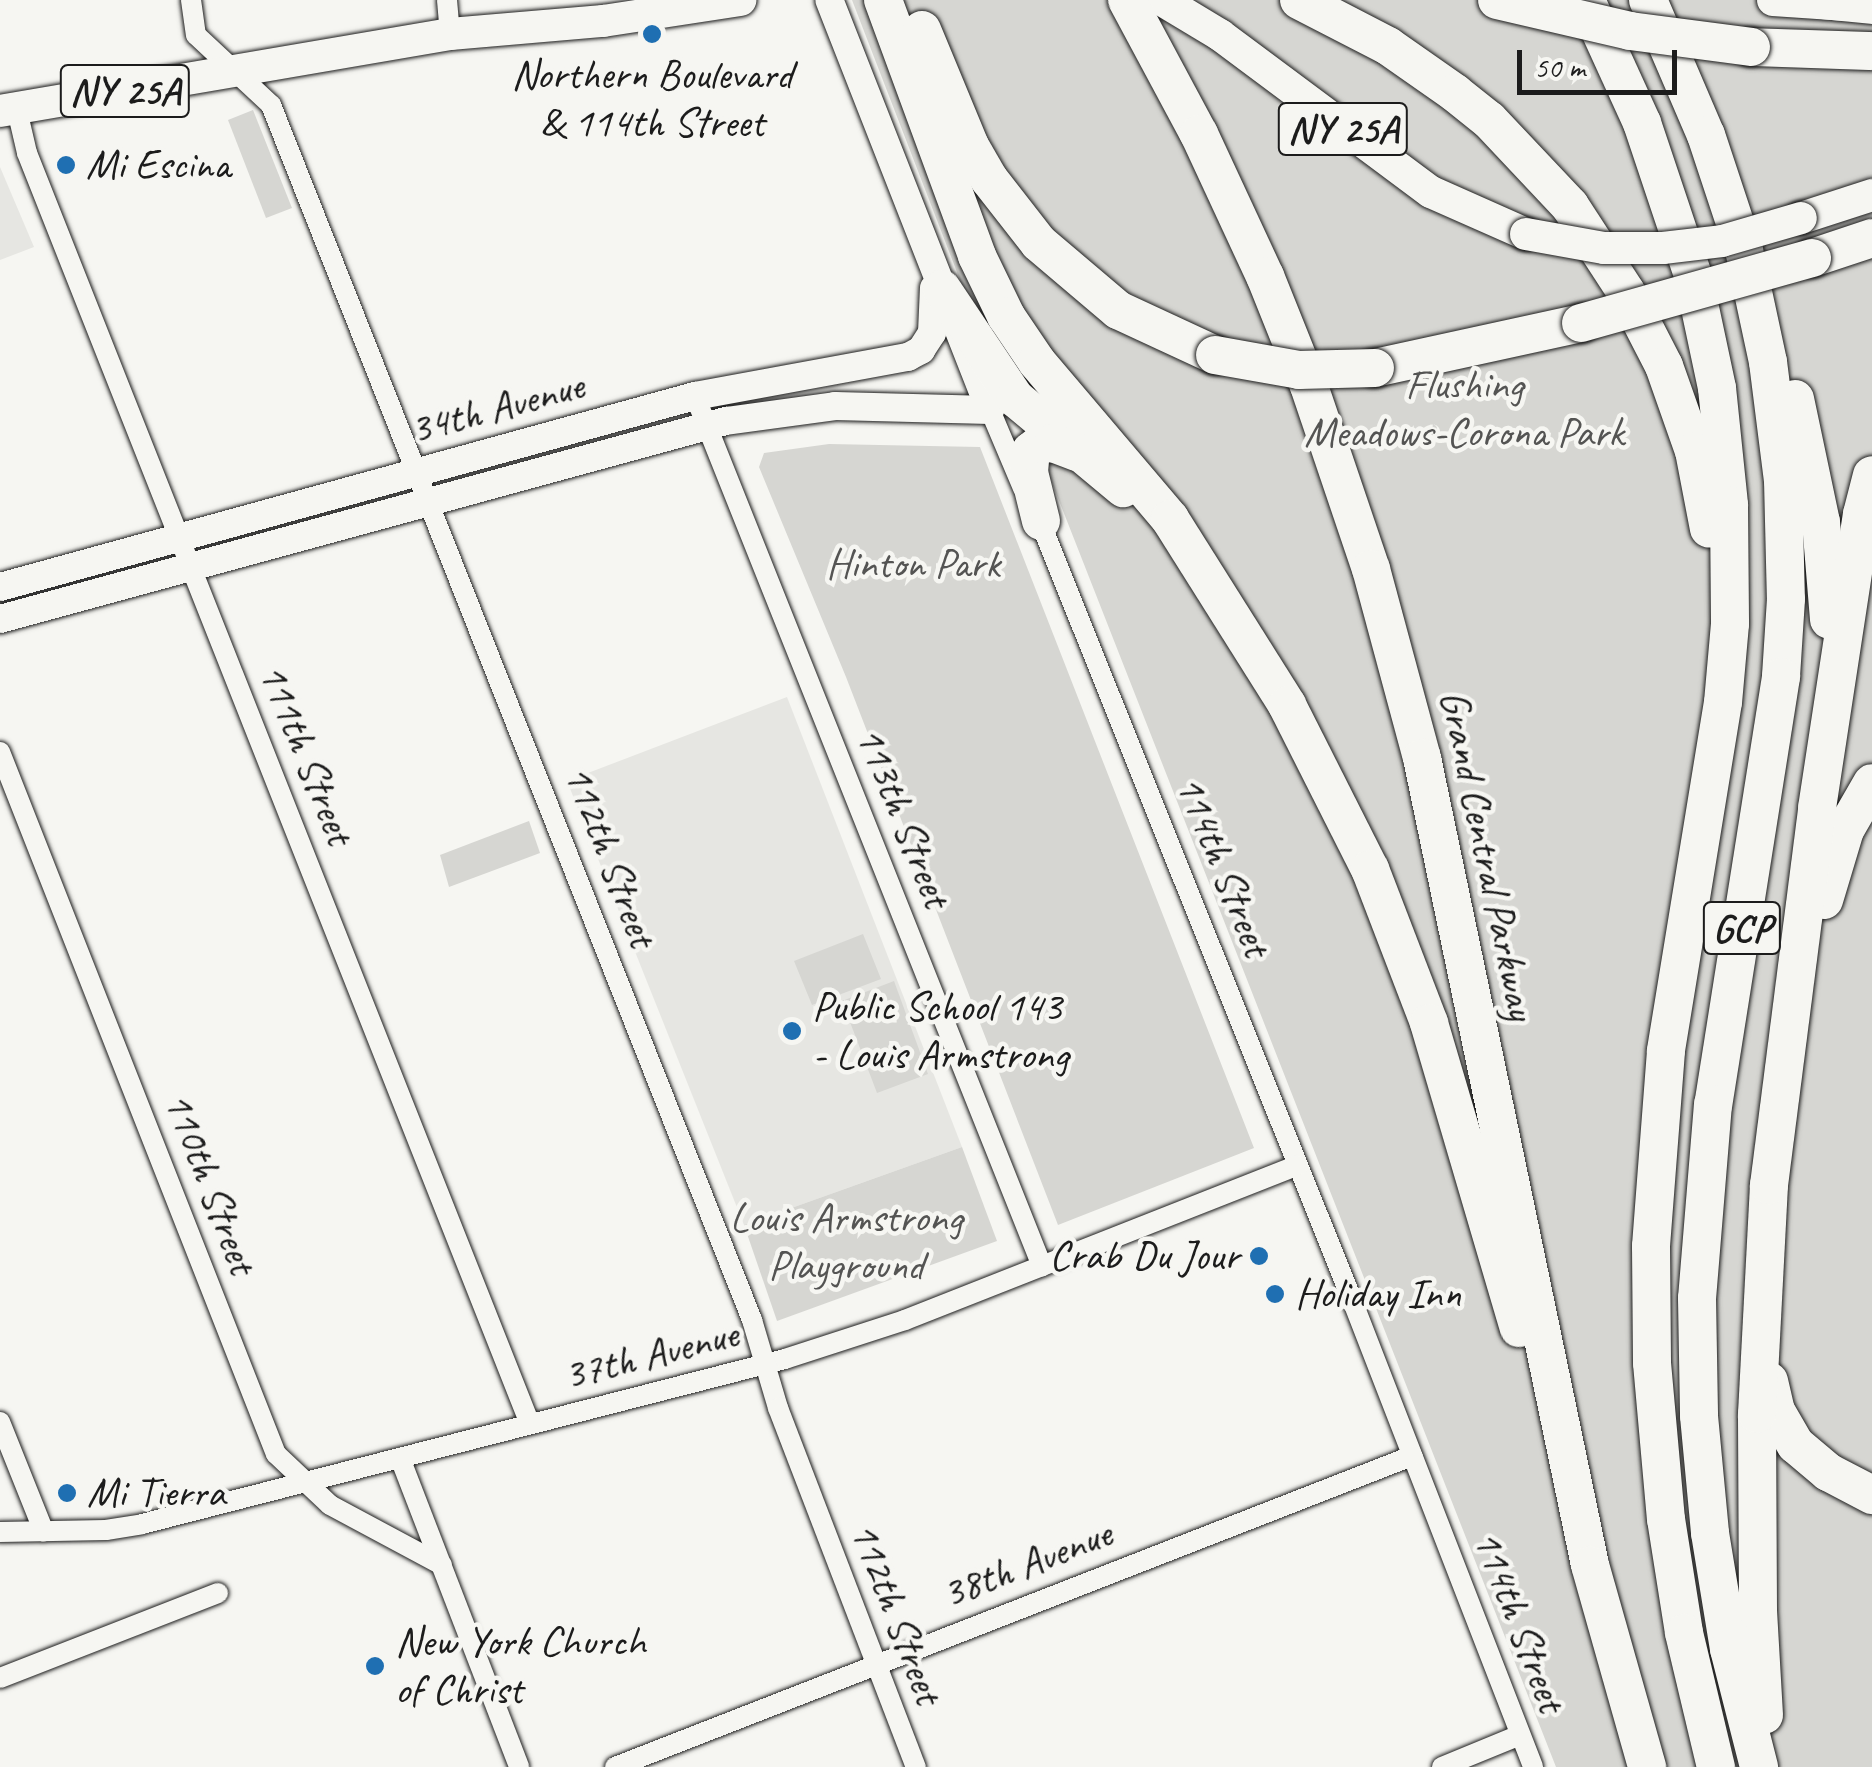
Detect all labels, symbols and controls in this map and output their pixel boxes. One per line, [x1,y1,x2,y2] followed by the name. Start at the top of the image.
[641,23,663,45] marker: Northern Boulevard & 114th Street
[1522,30,1682,92] scale bar
[1534,48,1585,86] text: 50 m
[511,50,793,148] place label: Northern Boulevard & 114th Street
[58,56,192,126] road number: NY 25A
[1276,94,1410,164] road number: NY 25A
[86,140,230,190] place label: Mi Escina
[55,154,77,176] marker: Mi Escina
[1304,360,1624,458] park label: Flushing Meadows-Corona Park
[405,361,589,455] street label: 34th Avenue
[825,539,1001,589] park label: Hinton Park
[247,656,365,852] street label: 111th Street
[1428,686,1546,1024] street label: Grand Central Parkway
[844,719,962,915] street label: 113th Street
[552,758,668,954] street label: 112th Street
[1164,768,1282,964] street label: 114th Street
[1702,893,1782,963] road number: GCP
[812,982,1070,1080] place label: Public School 143 - Louis Armstrong
[781,1020,803,1042] marker: Public School 143 - Louis Armstrong
[152,1085,268,1281] street label: 110th Street
[729,1193,963,1292] park label: Louis Armstrong Playground
[1050,1231,1239,1281] place label: Crab Du Jour
[1248,1245,1270,1267] marker: Crab Du Jour
[1295,1269,1461,1319] place label: Holiday Inn
[1264,1283,1286,1305] marker: Holiday Inn
[559,1309,743,1401] street label: 37th Avenue
[87,1468,224,1518] place label: Mi Tierra
[56,1482,78,1504] marker: Mi Tierra
[935,1509,1119,1619] street label: 38th Avenue
[838,1515,954,1711] street label: 112th Street
[1461,1523,1577,1719] street label: 114th Street
[395,1617,645,1715] place label: New York Church of Christ
[364,1655,386,1677] marker: New York Church of Christ

